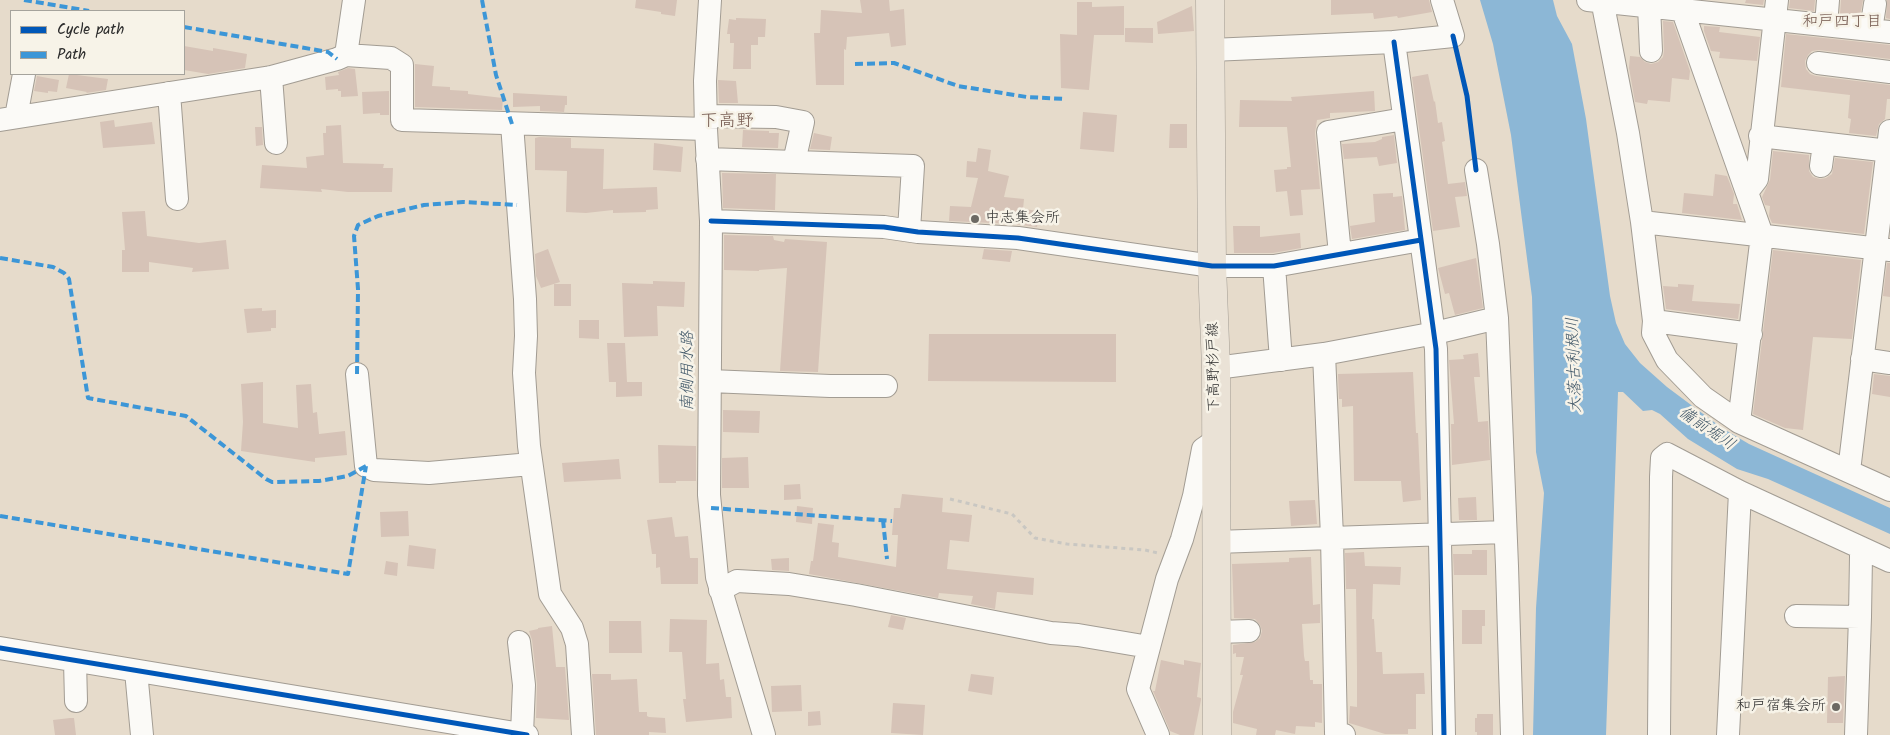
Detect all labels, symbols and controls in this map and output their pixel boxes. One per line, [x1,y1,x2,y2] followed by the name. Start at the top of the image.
[10,10,185,75] legend
[1802,13,1882,33] district label: 和戸四丁目
[57,18,124,42] text: Cycle path
[57,43,86,67] text: Path
[700,112,754,134] district label: 下高野
[985,210,1060,228] place label: 中志集会所
[969,213,981,225] marker: 中志集会所
[1565,317,1587,413] water label: 大落古利根川
[1205,322,1225,412] street label: 下高野杉戸線
[679,331,699,411] water label: 南側用水路
[1674,404,1738,456] water label: 備前堀川
[1736,698,1826,716] place label: 和戸宿集会所
[1830,701,1842,713] marker: 和戸宿集会所

